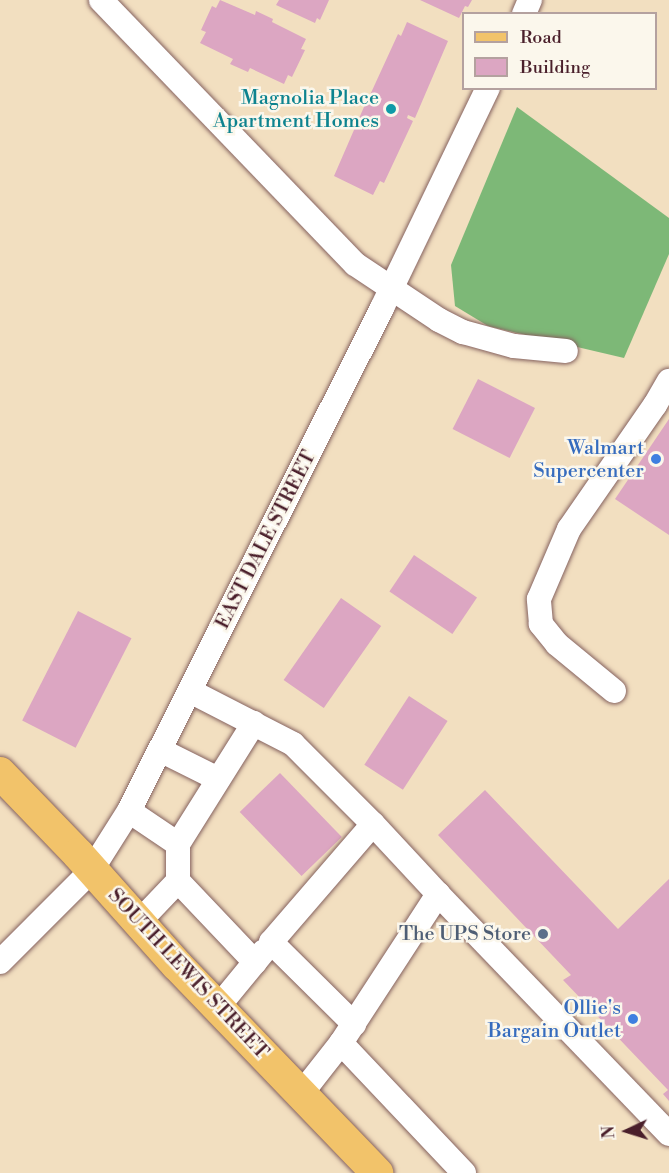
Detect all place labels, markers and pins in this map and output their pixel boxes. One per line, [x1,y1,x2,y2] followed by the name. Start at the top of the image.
[213,86,379,133] place label: Magnolia Place Apartment Homes
[384,102,398,116] marker: Magnolia Place Apartment Homes
[533,436,644,483] place label: Walmart Supercenter
[649,452,663,466] marker: Walmart Supercenter
[399,922,531,946] place label: The UPS Store
[536,927,550,941] marker: The UPS Store
[488,996,621,1043] place label: Ollie's Bargain Outlet
[626,1012,640,1026] marker: Ollie's Bargain Outlet

